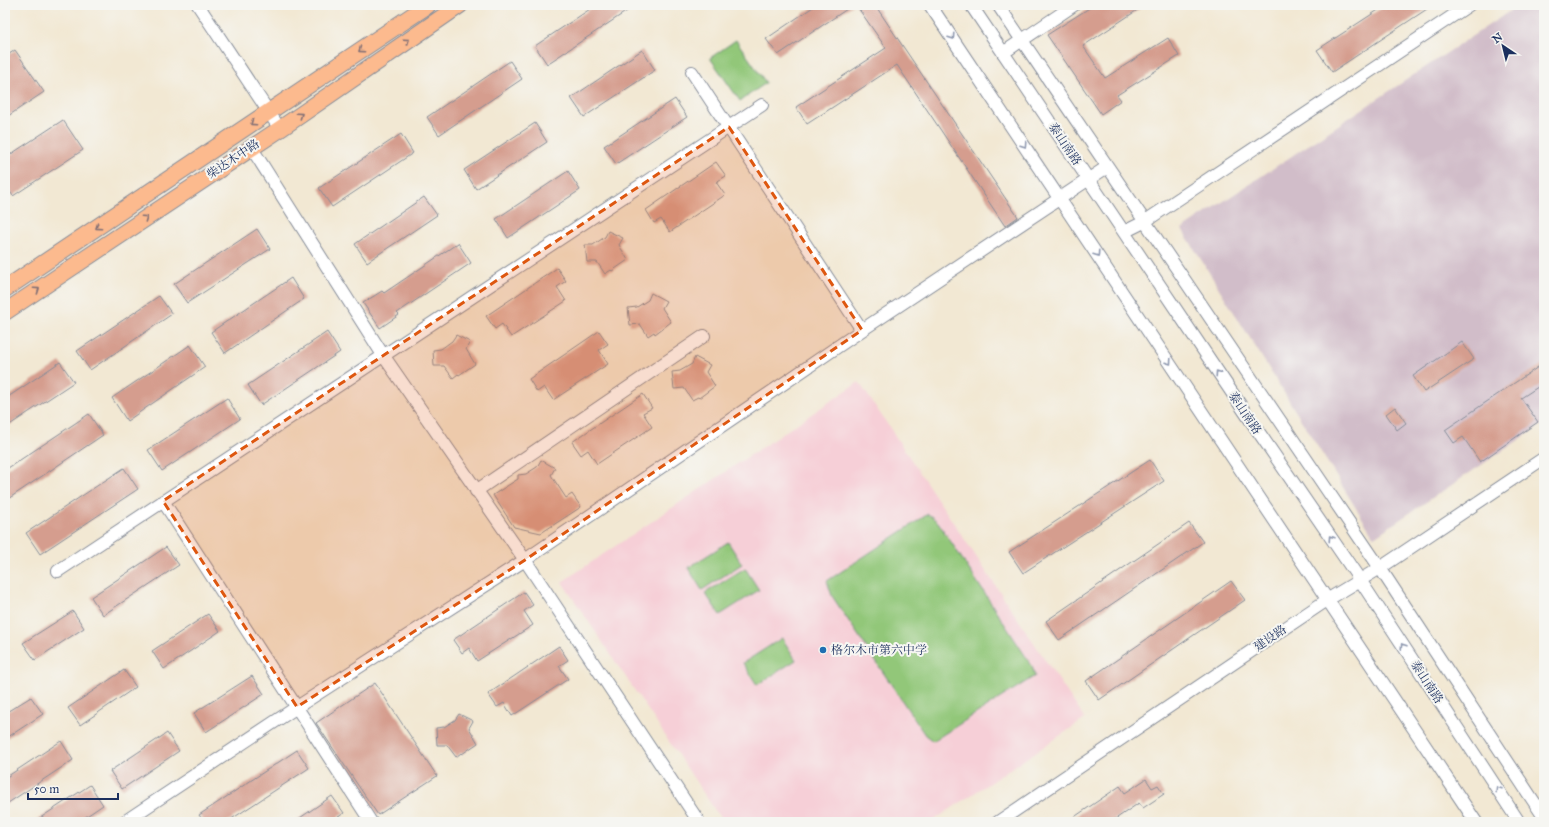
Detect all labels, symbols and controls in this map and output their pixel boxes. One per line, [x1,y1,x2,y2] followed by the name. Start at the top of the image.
[1483,26,1523,66] north arrow
[1490,30,1506,46] text: N
[947,33,954,40] one-way arrow
[403,38,410,46] one-way arrow
[358,45,365,52] one-way arrow
[296,112,303,120] one-way arrow
[250,118,257,125] one-way arrow
[1046,120,1084,168] street label: 泰山南路
[204,136,262,182] street label: 柴达木中路
[1019,141,1026,148] one-way arrow
[141,215,148,223] one-way arrow
[96,222,103,229] one-way arrow
[1092,249,1099,256] one-way arrow
[33,288,40,295] one-way arrow
[1164,357,1171,364] one-way arrow
[1216,370,1223,377] one-way arrow
[1226,389,1264,437] street label: 泰山南路
[1328,535,1336,542] one-way arrow
[1251,622,1289,654] street label: 建设路
[831,643,927,657] place label: 格尔木市第六中学
[1400,643,1408,650] one-way arrow
[818,645,828,655] marker: 格尔木市第六中学
[1408,658,1446,706] street label: 泰山南路
[28,775,118,801] scale bar
[34,782,59,796] text: 50 m
[1495,787,1502,794] one-way arrow

